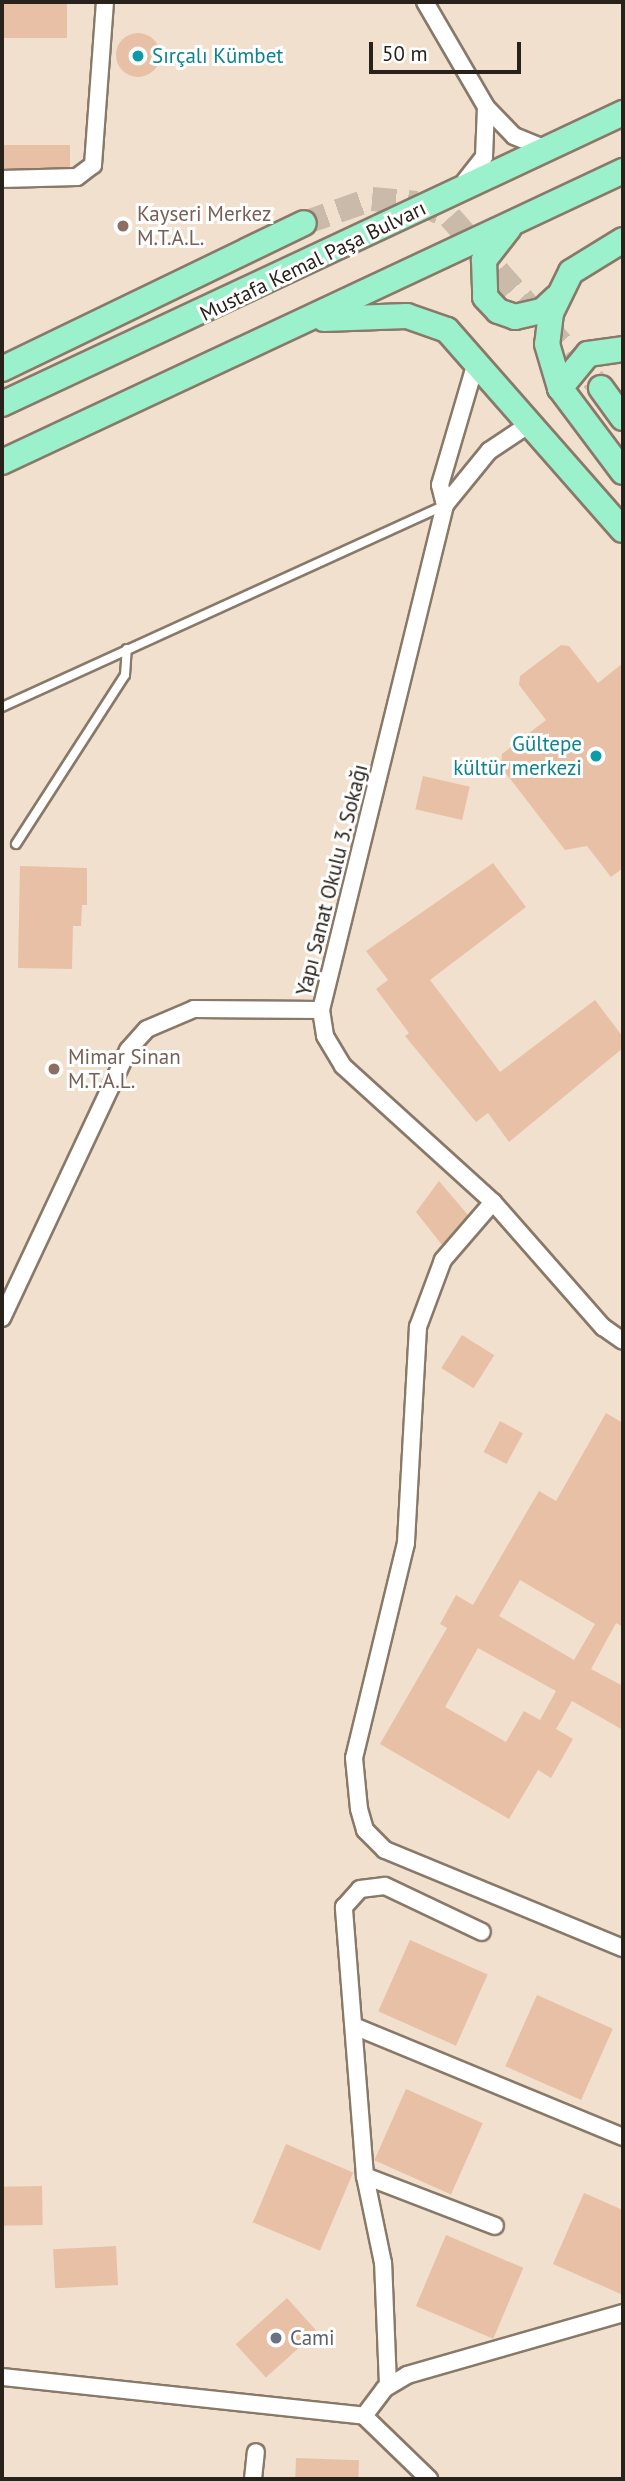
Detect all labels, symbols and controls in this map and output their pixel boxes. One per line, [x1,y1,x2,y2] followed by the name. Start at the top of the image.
[373,28,525,72] scale bar
[382,40,428,67] text: 50 m
[152,43,283,69] place label: Sırçalı Kümbet
[130,48,146,64] marker: Sırçalı Kümbet
[196,195,430,327] street label: Mustafa Kemal Paşa Bulvarı
[137,201,271,251] place label: Kayseri Merkez M.T.A.L.
[115,218,131,234] marker: Kayseri Merkez M.T.A.L.
[453,731,582,781] place label: Gültepe kültür merkezi
[588,748,604,764] marker: Gültepe kültür merkezi
[291,761,373,999] street label: Yapı Sanat Okulu 3. Sokağı
[68,1044,181,1094] place label: Mimar Sinan M.T.A.L.
[46,1061,62,1077] marker: Mimar Sinan M.T.A.L.
[290,2325,335,2351] place label: Cami
[268,2330,284,2346] marker: Cami

